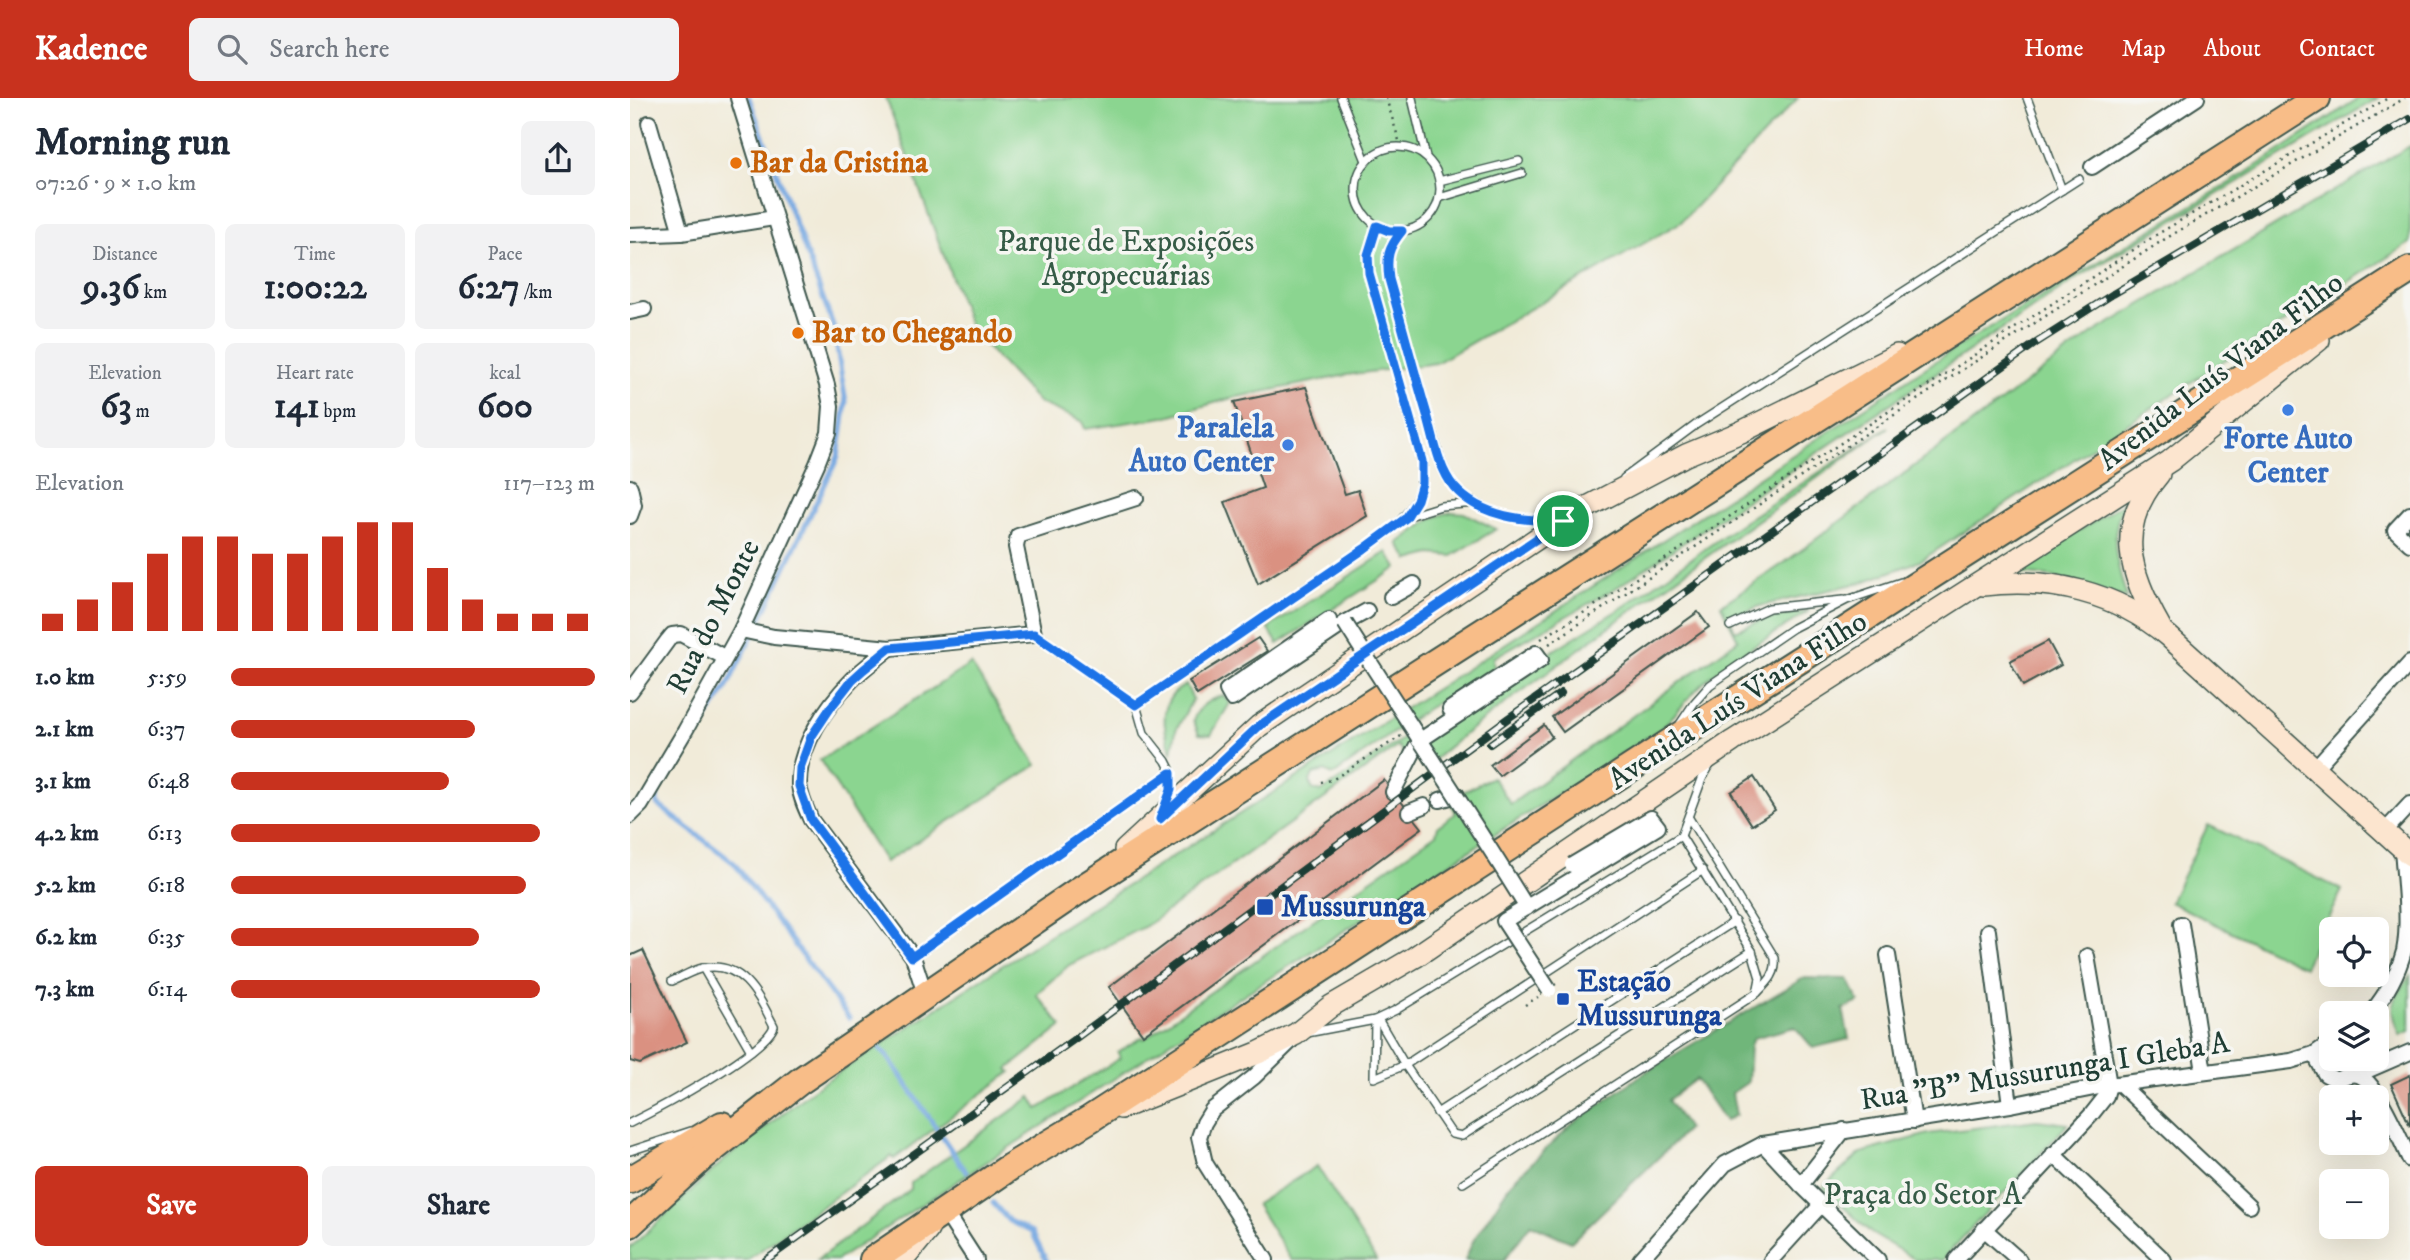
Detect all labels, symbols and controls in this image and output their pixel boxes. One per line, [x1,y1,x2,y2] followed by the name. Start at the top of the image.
[189,18,679,81] search box
[35,29,147,70] text: Kadence
[213,30,251,68] icon: search
[269,33,390,66] text: Search here
[2024,34,2083,64] text: Home
[2121,34,2166,64] text: Map
[2204,34,2261,64] text: About
[2299,34,2375,64] text: Contact
[35,119,230,167] text: Morning run
[521,121,595,195] button: share
[750,145,929,182] place label: Bar da Cristina
[728,155,744,171] marker: Bar da Cristina
[35,169,196,198] text: 07:26 · 9 × 1.0 km
[998,224,1254,295] park label: Parque de Exposições Agropecuárias
[92,243,158,266] text: Distance
[294,243,336,266] text: Time
[487,243,523,266] text: Pace
[2091,265,2351,479] street label: Avenida Luís Viana Filho
[83,266,140,310] text: 9.36
[263,266,367,310] text: 1:00:22
[457,266,520,310] text: 6:27
[140,281,167,304] text: km
[520,281,553,304] text: /km
[812,315,1012,352] place label: Bar to Chegando
[790,325,806,341] marker: Bar to Chegando
[88,362,162,385] text: Elevation
[276,362,354,385] text: Heart rate
[489,362,521,385] text: kcal
[100,385,131,429] text: 63
[274,385,320,429] text: 141
[477,385,533,429] text: 600
[131,400,150,423] text: m
[320,400,356,423] text: bpm
[2280,402,2296,418] marker: Forte Auto Center
[1128,410,1275,481] place label: Paralela Auto Center
[2223,421,2353,492] place label: Forte Auto Center
[1280,437,1296,453] marker: Paralela Auto Center
[35,469,124,498] text: Elevation
[503,469,595,498] text: 117–123 m
[1533,491,1593,551] pin
[1544,502,1582,540] icon: arrive
[659,533,769,701] street label: Rua do Monte
[1602,603,1874,799] street label: Avenida Luís Viana Filho
[35,663,95,692] text: 1.0 km
[147,663,187,692] text: 5:59
[35,715,94,744] text: 2.1 km
[147,715,186,744] text: 6:37
[35,767,91,796] text: 3.1 km
[147,767,190,796] text: 6:48
[35,819,99,848] text: 4.2 km
[147,819,182,848] text: 6:13
[35,871,96,900] text: 5.2 km
[147,871,185,900] text: 6:18
[1281,889,1427,926] place label: Mussurunga
[1255,897,1275,917] marker: Mussurunga
[2319,917,2389,1239] map controls
[2319,917,2389,987] button: locate
[35,923,97,952] text: 6.2 km
[147,923,185,952] text: 6:35
[1577,964,1723,1035] place label: Estação Mussurunga
[35,975,95,1004] text: 7.3 km
[147,975,187,1004] text: 6:14
[1555,991,1571,1007] marker: Estação Mussurunga
[2319,1001,2389,1071] button: layers
[1858,1024,2233,1119] street label: Rua "B" Mussurunga I Gleba A
[2319,1085,2389,1155] button: +
[35,1166,308,1246] button: Save
[322,1166,595,1246] button: Share
[2319,1169,2389,1239] button: −
[1824,1177,2023,1214] park label: Praça do Setor A

